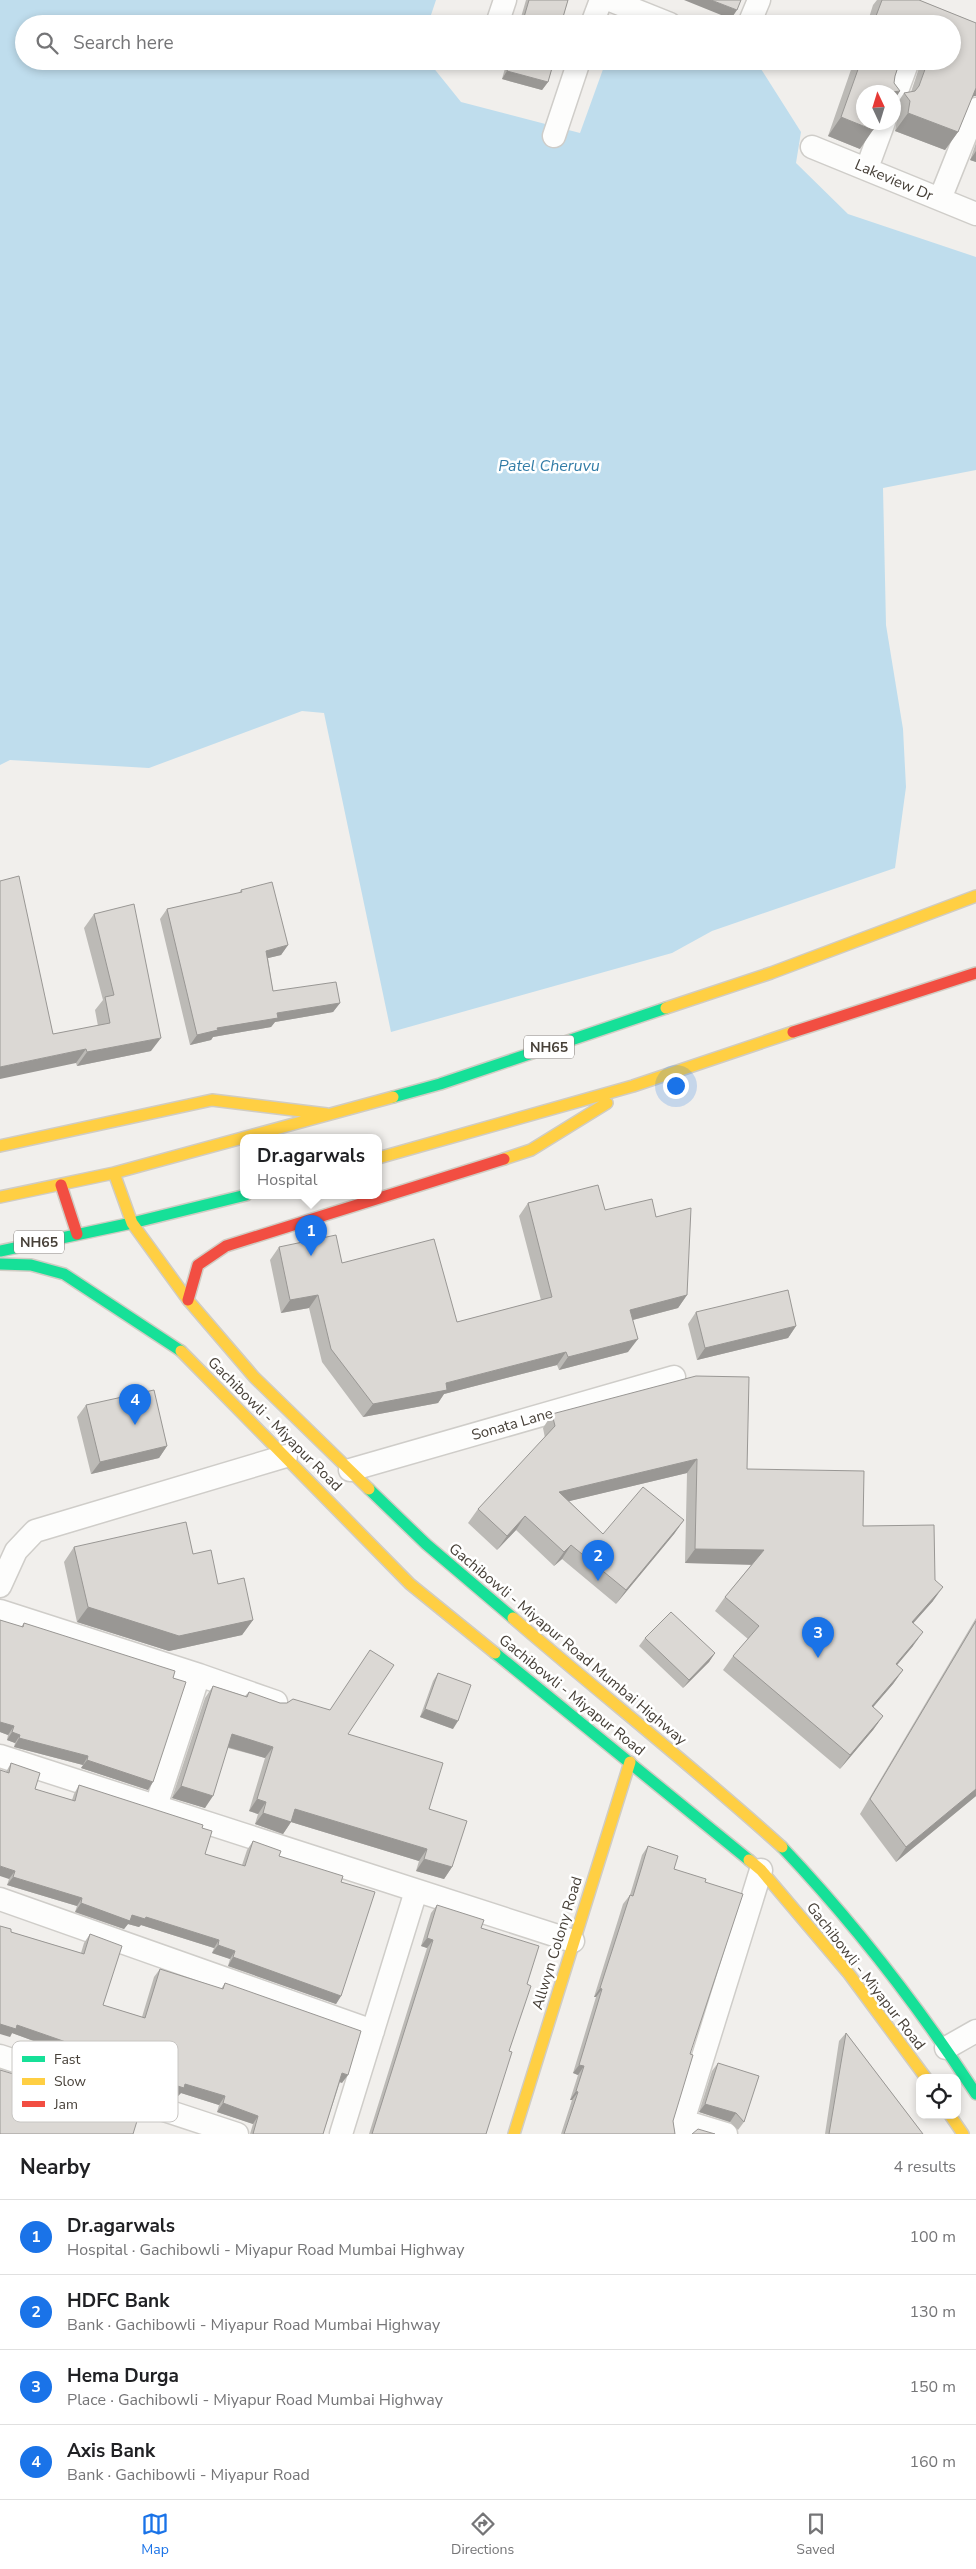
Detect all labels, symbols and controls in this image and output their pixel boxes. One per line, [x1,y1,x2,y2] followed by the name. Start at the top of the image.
[15,15,961,70] search box
[33,29,61,57] icon: search
[73,30,174,56] text: Search here
[856,85,901,130] north arrow
[852,155,937,206] street label: Lakeview Dr
[498,455,600,477] water label: Patel Cheruvu
[524,1036,574,1058] road number: NH65
[663,1073,689,1099] your location
[240,1134,382,1199] popup
[257,1143,365,1169] text: Dr.agarwals
[257,1169,318,1191] text: Hospital
[295,1215,327,1256] pin: 1
[14,1230,64,1254] road number: NH65
[203,1352,347,1496] street label: Gachibowli - Miyapur Road
[119,1384,151,1425] pin: 4
[469,1403,555,1445] street label: Sonata Lane
[446,1539,690,1749] street label: Gachibowli - Miyapur Road Mumbai Highway
[582,1540,614,1581] pin: 2
[802,1617,834,1658] pin: 3
[495,1631,649,1759] street label: Gachibowli - Miyapur Road
[527,1874,587,2012] street label: Allwyn Colony Road
[802,1898,930,2054] street label: Gachibowli - Miyapur Road
[12,2041,178,2122] legend
[54,2050,80,2069] text: Fast
[54,2072,86,2091] text: Slow
[916,2074,961,2119] map controls
[916,2074,961,2119] button: locate
[53,2095,78,2114] text: Jam
[20,2153,90,2181] text: Nearby
[894,2156,956,2178] text: 4 results
[67,2213,175,2239] text: Dr.agarwals
[31,2226,41,2248] text: 1
[909,2226,956,2248] text: 100 m
[67,2239,464,2261] text: Hospital · Gachibowli - Miyapur Road Mumbai Highway
[67,2288,169,2314] text: HDFC Bank
[31,2301,41,2323] text: 2
[909,2301,956,2323] text: 130 m
[67,2314,440,2336] text: Bank · Gachibowli - Miyapur Road Mumbai Highway
[67,2363,179,2389] text: Hema Durga
[31,2376,41,2398] text: 3
[909,2376,956,2398] text: 150 m
[67,2389,443,2411] text: Place · Gachibowli - Miyapur Road Mumbai Highway
[67,2438,155,2464] text: Axis Bank
[31,2451,41,2473] text: 4
[909,2451,956,2473] text: 160 m
[67,2464,310,2486] text: Bank · Gachibowli - Miyapur Road
[141,2510,169,2559] tab: Map
[451,2510,514,2559] tab: Directions
[796,2510,835,2559] tab: Saved

